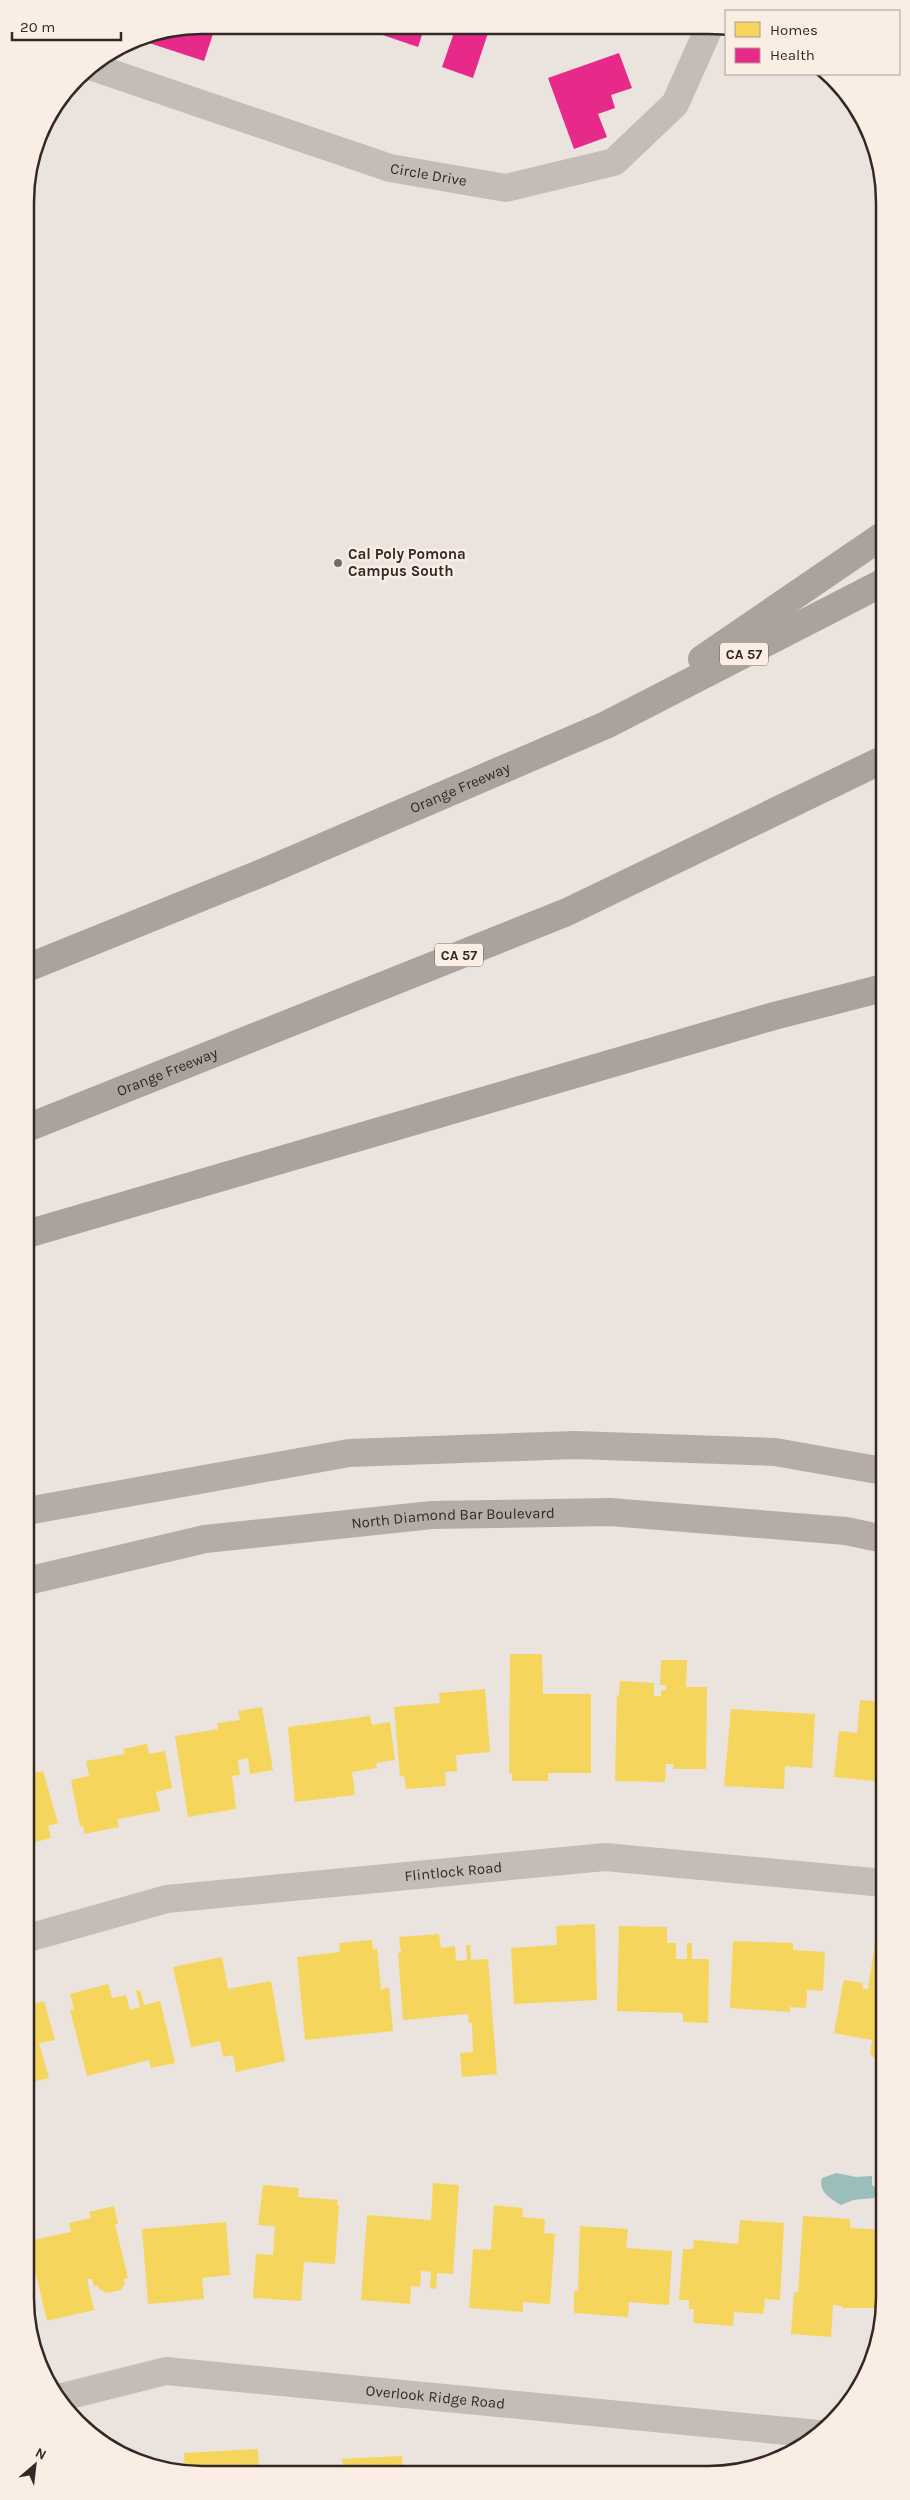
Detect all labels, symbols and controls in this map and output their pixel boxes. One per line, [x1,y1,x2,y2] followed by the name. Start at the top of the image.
[12,10,121,42] scale bar
[725,10,900,75] legend
[20,18,55,36] text: 20 m
[770,21,818,39] text: Homes
[770,46,815,64] text: Health
[389,159,468,190] street label: Circle Drive
[348,545,466,580] place label: Cal Poly Pomona Campus South
[332,557,344,569] marker: Cal Poly Pomona Campus South
[720,642,768,666] road number: CA 57
[407,758,513,817] street label: Orange Freeway
[435,944,483,966] road number: CA 57
[114,1044,220,1100] street label: Orange Freeway
[350,1504,555,1532] street label: North Diamond Bar Boulevard
[404,1858,503,1885] street label: Flintlock Road
[365,2381,506,2413] street label: Overlook Ridge Road
[10,2440,60,2490] north arrow
[32,2444,49,2464] text: N

